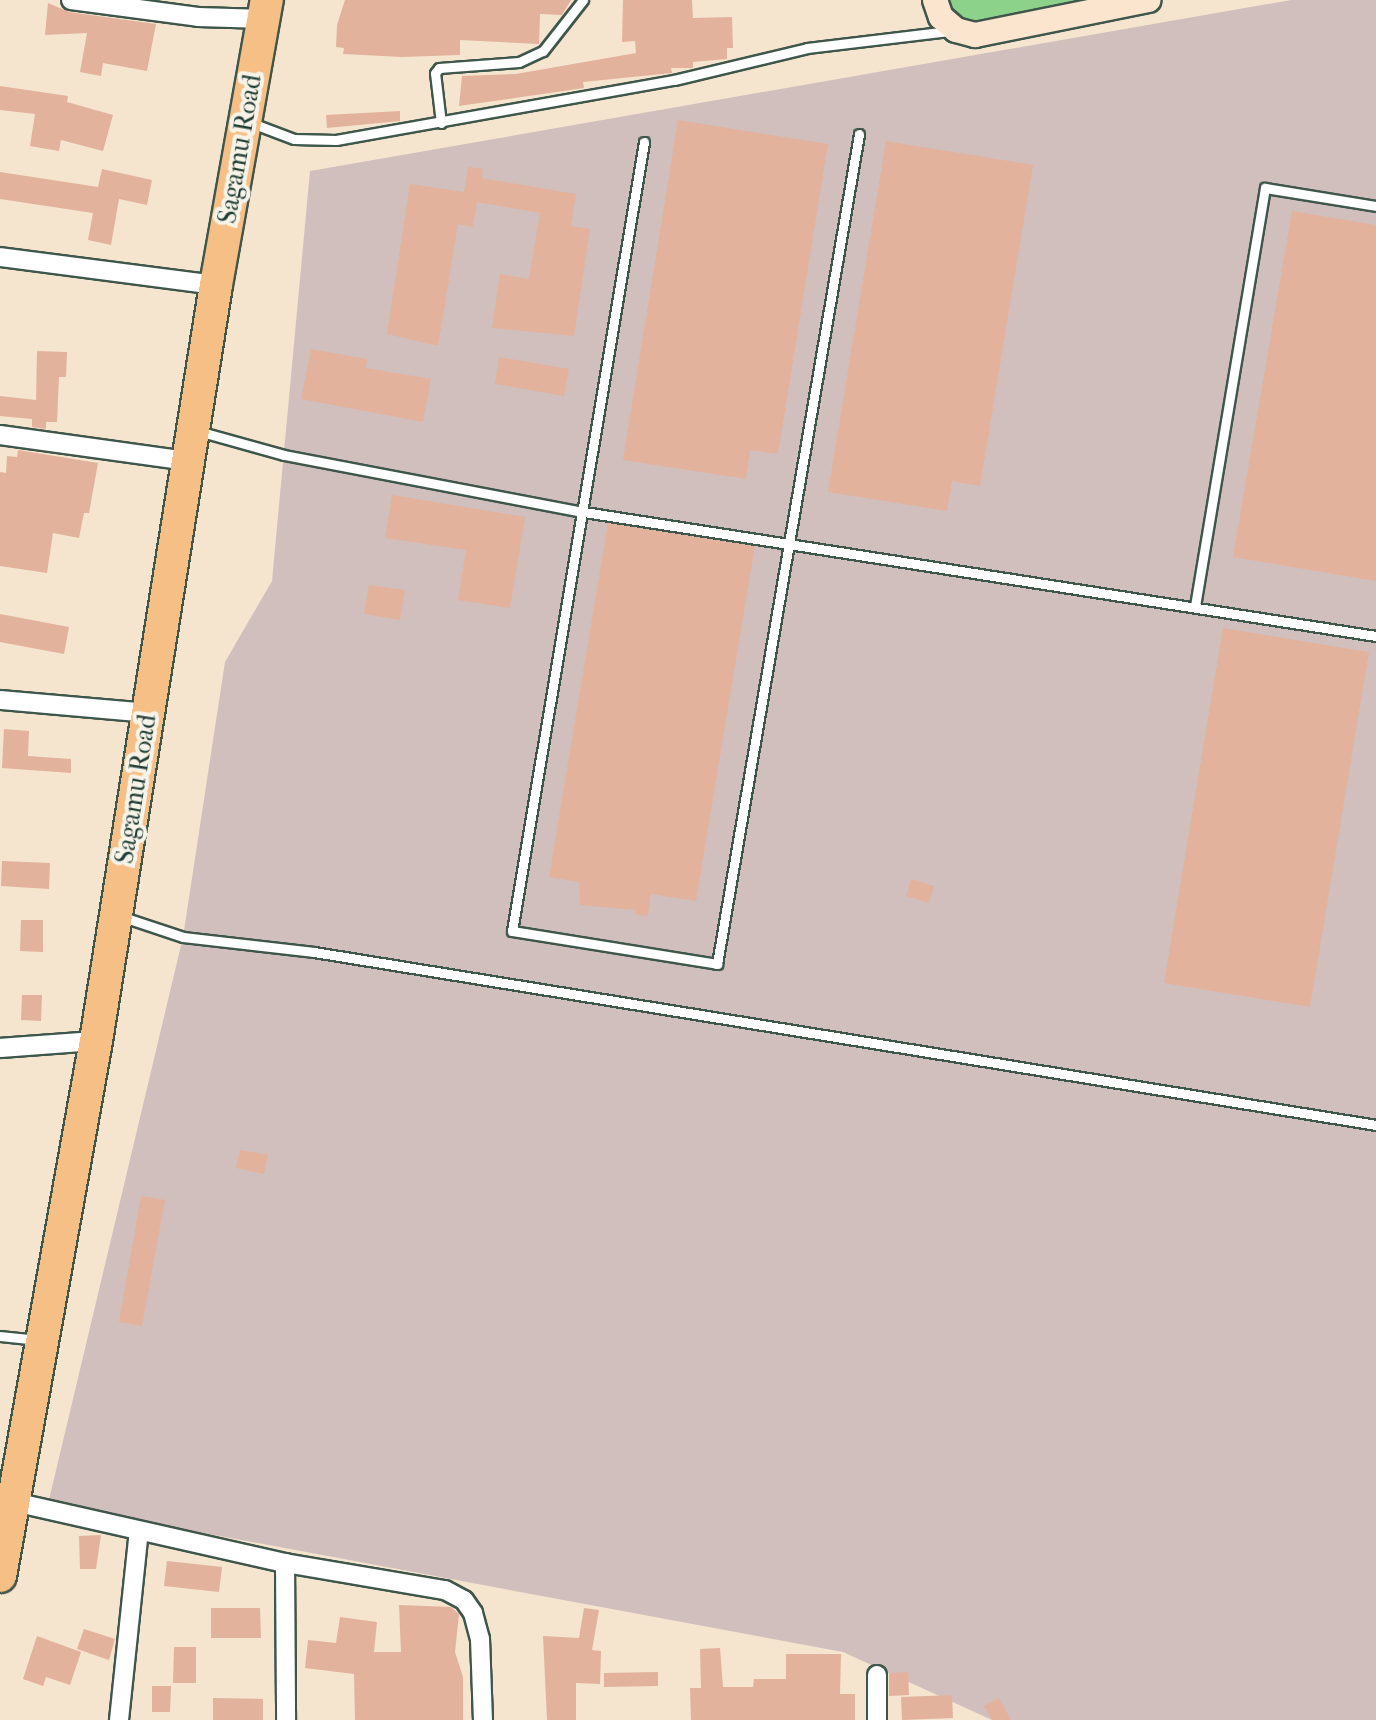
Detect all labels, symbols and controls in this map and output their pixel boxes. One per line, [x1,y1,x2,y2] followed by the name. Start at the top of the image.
[212,72,268,226] street label: Sagamu Road
[109,712,163,866] street label: Sagamu Road

